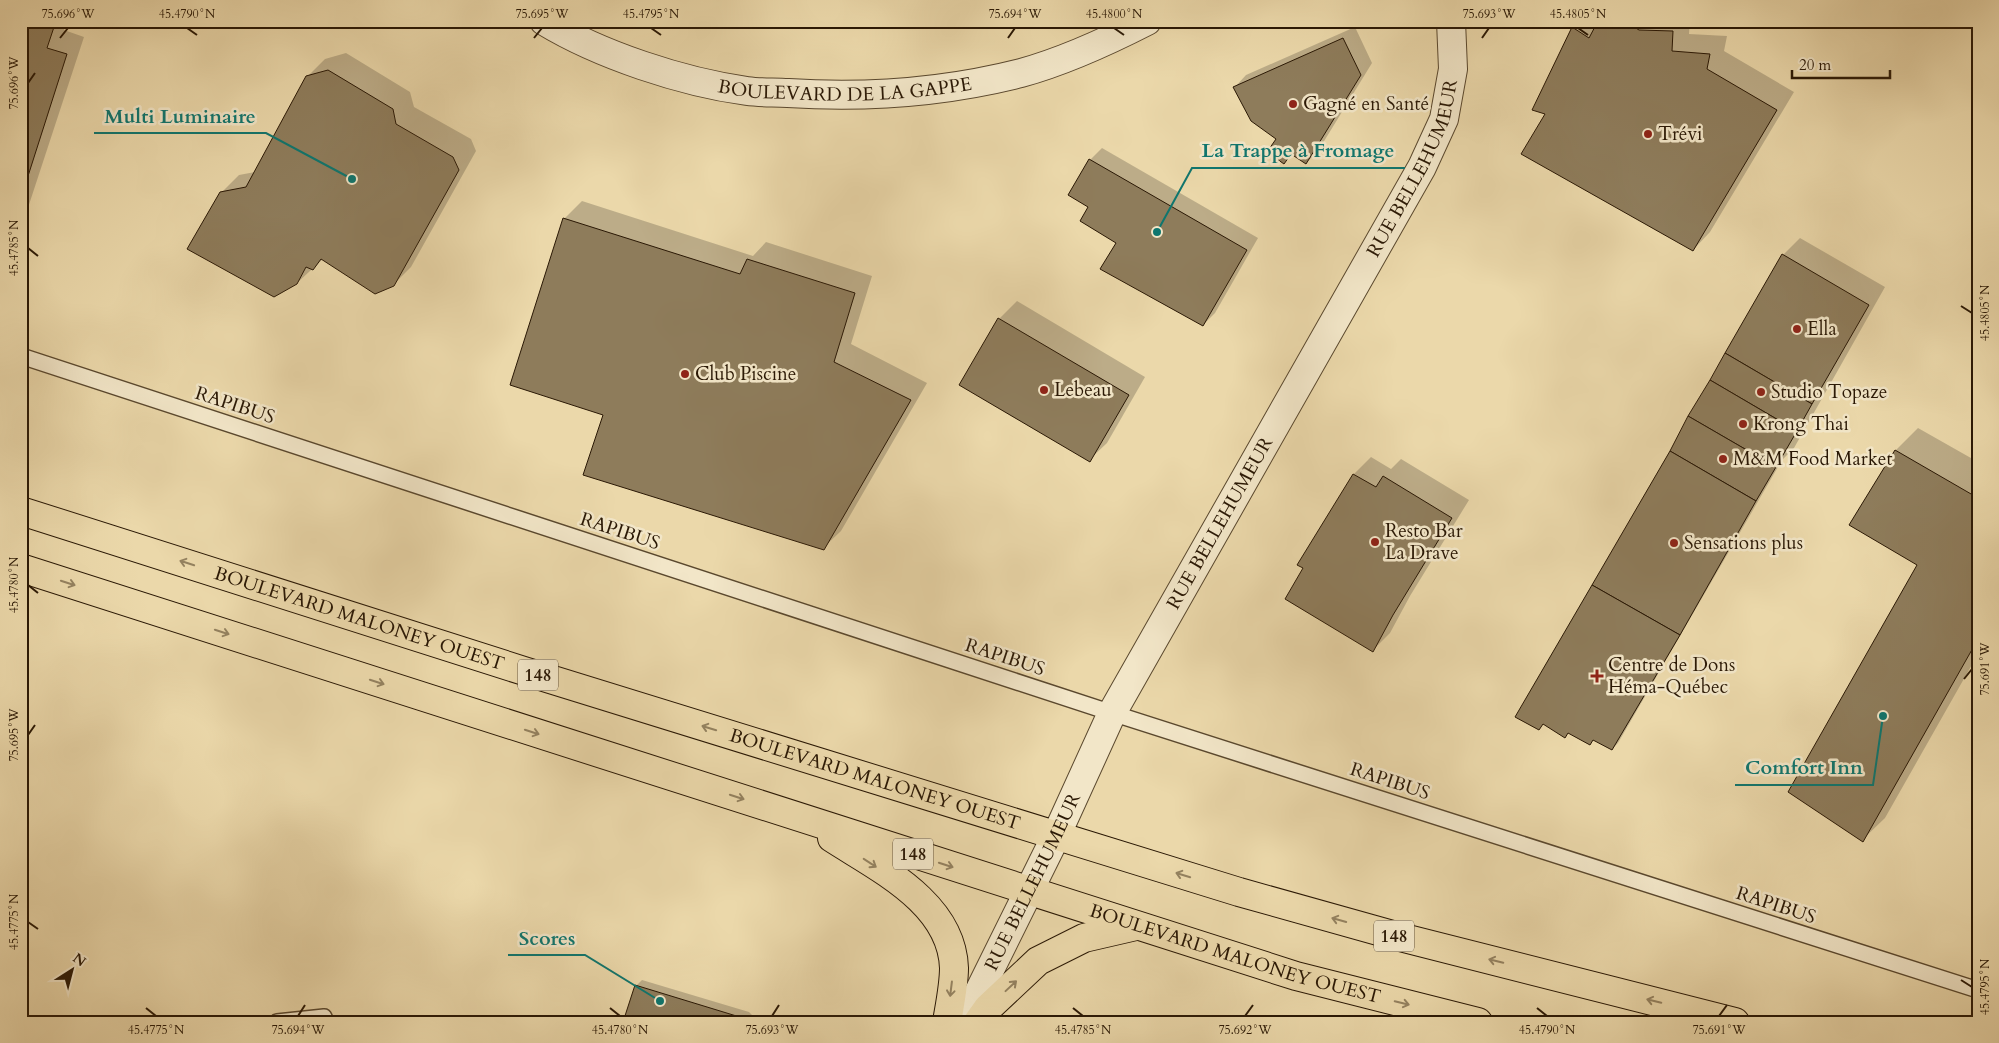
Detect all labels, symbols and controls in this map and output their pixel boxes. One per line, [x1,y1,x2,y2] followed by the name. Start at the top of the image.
[41,6,95,22] text: 75.696°W
[159,6,216,22] text: 45.4790°N
[515,6,569,22] text: 75.695°W
[623,6,680,22] text: 45.4795°N
[988,6,1042,22] text: 75.694°W
[1086,6,1143,22] text: 45.4800°N
[1462,6,1516,22] text: 75.693°W
[1550,6,1607,22] text: 45.4805°N
[1792,48,1889,80] scale bar
[1799,55,1831,75] text: 20 m
[6,56,22,110] text: 75.696°W
[716,71,974,108] street label: BOULEVARD DE LA GAPPE
[1360,77,1464,262] street label: RUE BELLEHUMEUR
[1303,91,1429,117] place label: Gagné en Santé
[94,98,266,133] callout: Multi Luminaire
[1287,98,1299,110] marker: Gagné en Santé
[104,103,256,130] text: Multi Luminaire
[1658,121,1702,147] place label: Trévi
[1642,128,1654,140] marker: Trévi
[1192,133,1405,168] callout: La Trappe à Fromage
[1202,137,1394,164] text: La Trappe à Fromage
[6,219,22,276] text: 45.4785°N
[1977,284,1993,341] text: 45.4805°N
[1807,316,1837,342] place label: Ella
[1791,323,1803,335] marker: Ella
[695,361,796,387] place label: Club Piscine
[679,368,691,380] marker: Club Piscine
[1054,377,1112,403] place label: Lebeau
[1771,379,1887,405] place label: Studio Topaze
[192,380,278,430] street label: RAPIBUS
[1038,384,1050,396] marker: Lebeau
[1755,386,1767,398] marker: Studio Topaze
[1753,411,1849,437] place label: Krong Thai
[1737,418,1749,430] marker: Krong Thai
[1160,431,1280,614] street label: RUE BELLEHUMEUR
[1733,446,1892,472] place label: M&M Food Market
[1717,453,1729,465] marker: M&M Food Market
[577,506,663,556] street label: RAPIBUS
[1385,518,1463,566] place label: Resto Bar La Drave
[1684,530,1803,556] place label: Sensations plus
[1369,536,1381,548] marker: Resto Bar La Drave
[1668,537,1680,549] marker: Sensations plus
[6,556,22,613] text: 45.4780°N
[179,558,195,568] one-way arrow
[211,560,508,677] street label: BOULEVARD MALONEY OUEST
[59,578,75,588] one-way arrow
[214,628,230,638] one-way arrow
[962,632,1048,682] street label: RAPIBUS
[1977,642,1993,696] text: 75.691°W
[1608,652,1735,700] place label: Centre de Dons Héma-Québec
[518,660,558,690] road number: 148
[1590,669,1604,683] marker: Centre de Dons Héma-Québec
[369,678,384,687] one-way arrow
[6,708,22,762] text: 75.695°W
[726,722,1023,837] street label: BOULEVARD MALONEY OUEST
[701,723,717,733] one-way arrow
[524,727,540,737] one-way arrow
[1735,750,1873,785] callout: Comfort Inn
[1745,754,1863,781] text: Comfort Inn
[1347,756,1433,806] street label: RAPIBUS
[978,788,1087,975] street label: RUE BELLEHUMEUR
[729,793,745,803] one-way arrow
[893,839,933,870] road number: 148
[862,858,876,868] one-way arrow
[937,860,953,870] one-way arrow
[1175,869,1191,879] one-way arrow
[1733,880,1819,930] street label: RAPIBUS
[6,893,22,950] text: 45.4775°N
[1086,898,1383,1010] street label: BOULEVARD MALONEY OUEST
[1331,915,1347,925] one-way arrow
[508,920,585,955] callout: Scores
[1374,920,1414,951] road number: 148
[519,925,575,952] text: Scores
[48,946,98,996] north arrow
[69,949,90,971] text: N
[1489,956,1505,965] one-way arrow
[1977,958,1993,1015] text: 45.4795°N
[1005,980,1018,992] one-way arrow
[946,981,956,997] one-way arrow
[1646,996,1662,1005] one-way arrow
[1394,999,1410,1008] one-way arrow
[128,1022,185,1038] text: 45.4775°N
[271,1022,325,1038] text: 75.694°W
[592,1022,649,1038] text: 45.4780°N
[745,1022,799,1038] text: 75.693°W
[1055,1022,1112,1038] text: 45.4785°N
[1218,1022,1272,1038] text: 75.692°W
[1519,1022,1576,1038] text: 45.4790°N
[1692,1022,1746,1038] text: 75.691°W

